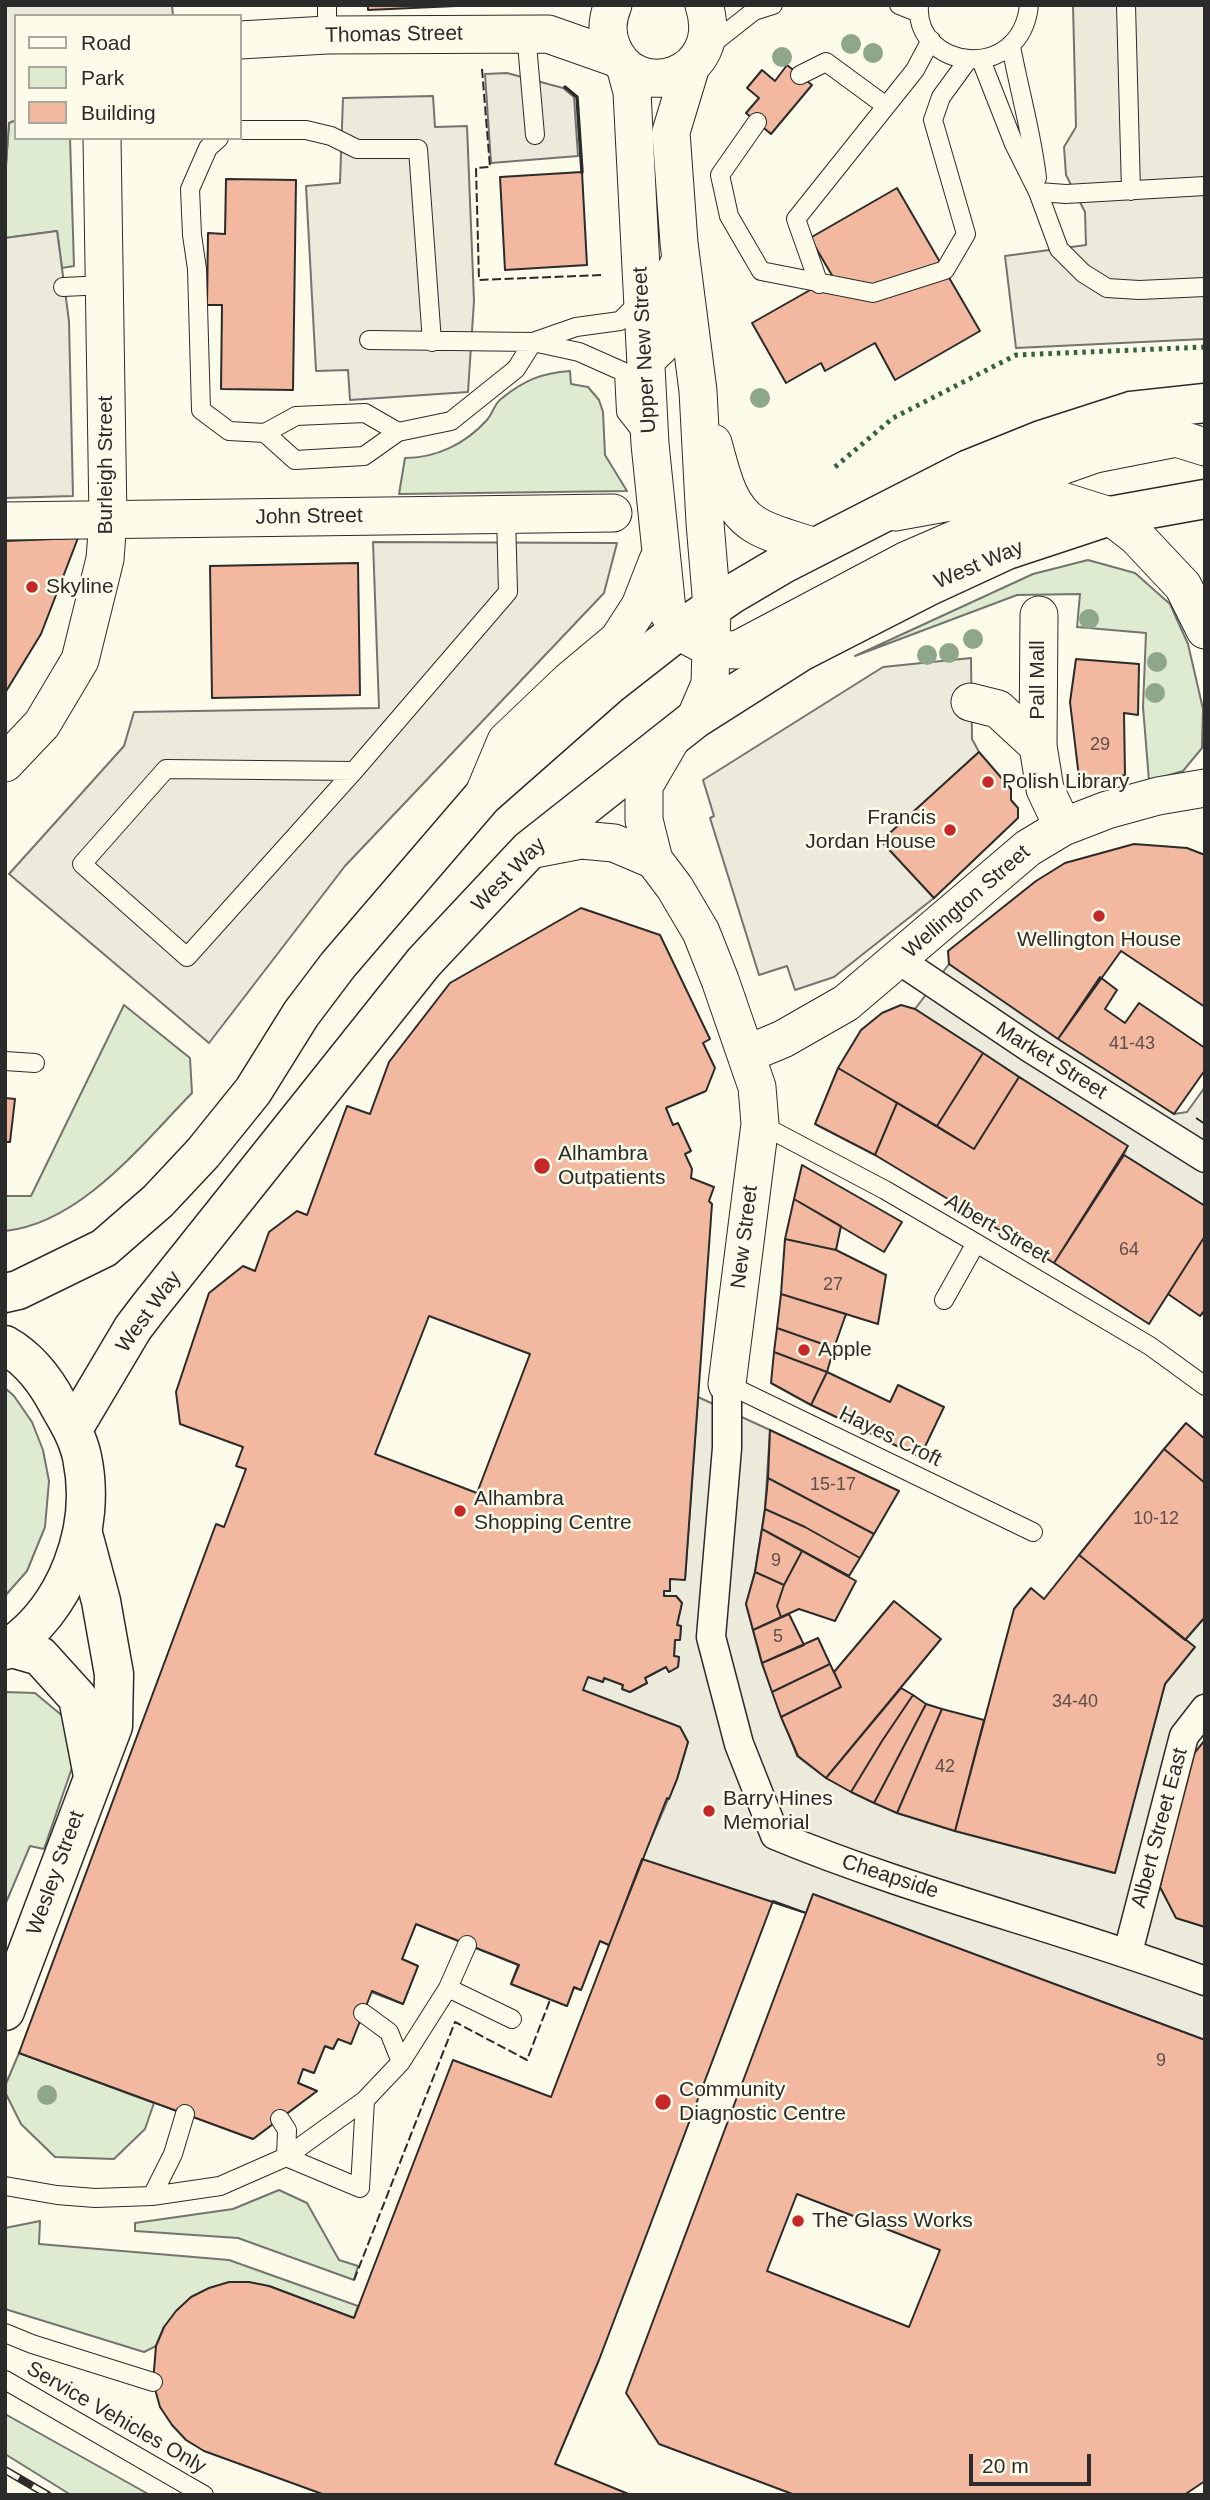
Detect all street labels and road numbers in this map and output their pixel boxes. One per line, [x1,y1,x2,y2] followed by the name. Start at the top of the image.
[325,21,463,49] street label: Thomas Street
[628,266,662,434] street label: Upper New Street
[93,396,119,534] street label: Burleigh Street
[255,503,363,531] street label: John Street
[931,535,1027,595] street label: West Way
[1025,640,1051,720] street label: Pall Mall
[467,833,551,917] street label: West Way
[899,840,1035,964] street label: Wellington Street
[991,1017,1111,1105] street label: Market Street
[726,1184,764,1290] street label: New Street
[940,1189,1054,1269] street label: Albert Street
[111,1266,187,1358] street label: West Way
[835,1401,945,1473] street label: Hayes Croft
[1127,1745,1193,1911] street label: Albert Street East
[22,1807,90,1939] street label: Wesley Street
[838,1850,942,1904] street label: Cheapside
[22,2356,210,2480] street label: Service Vehicles Only

